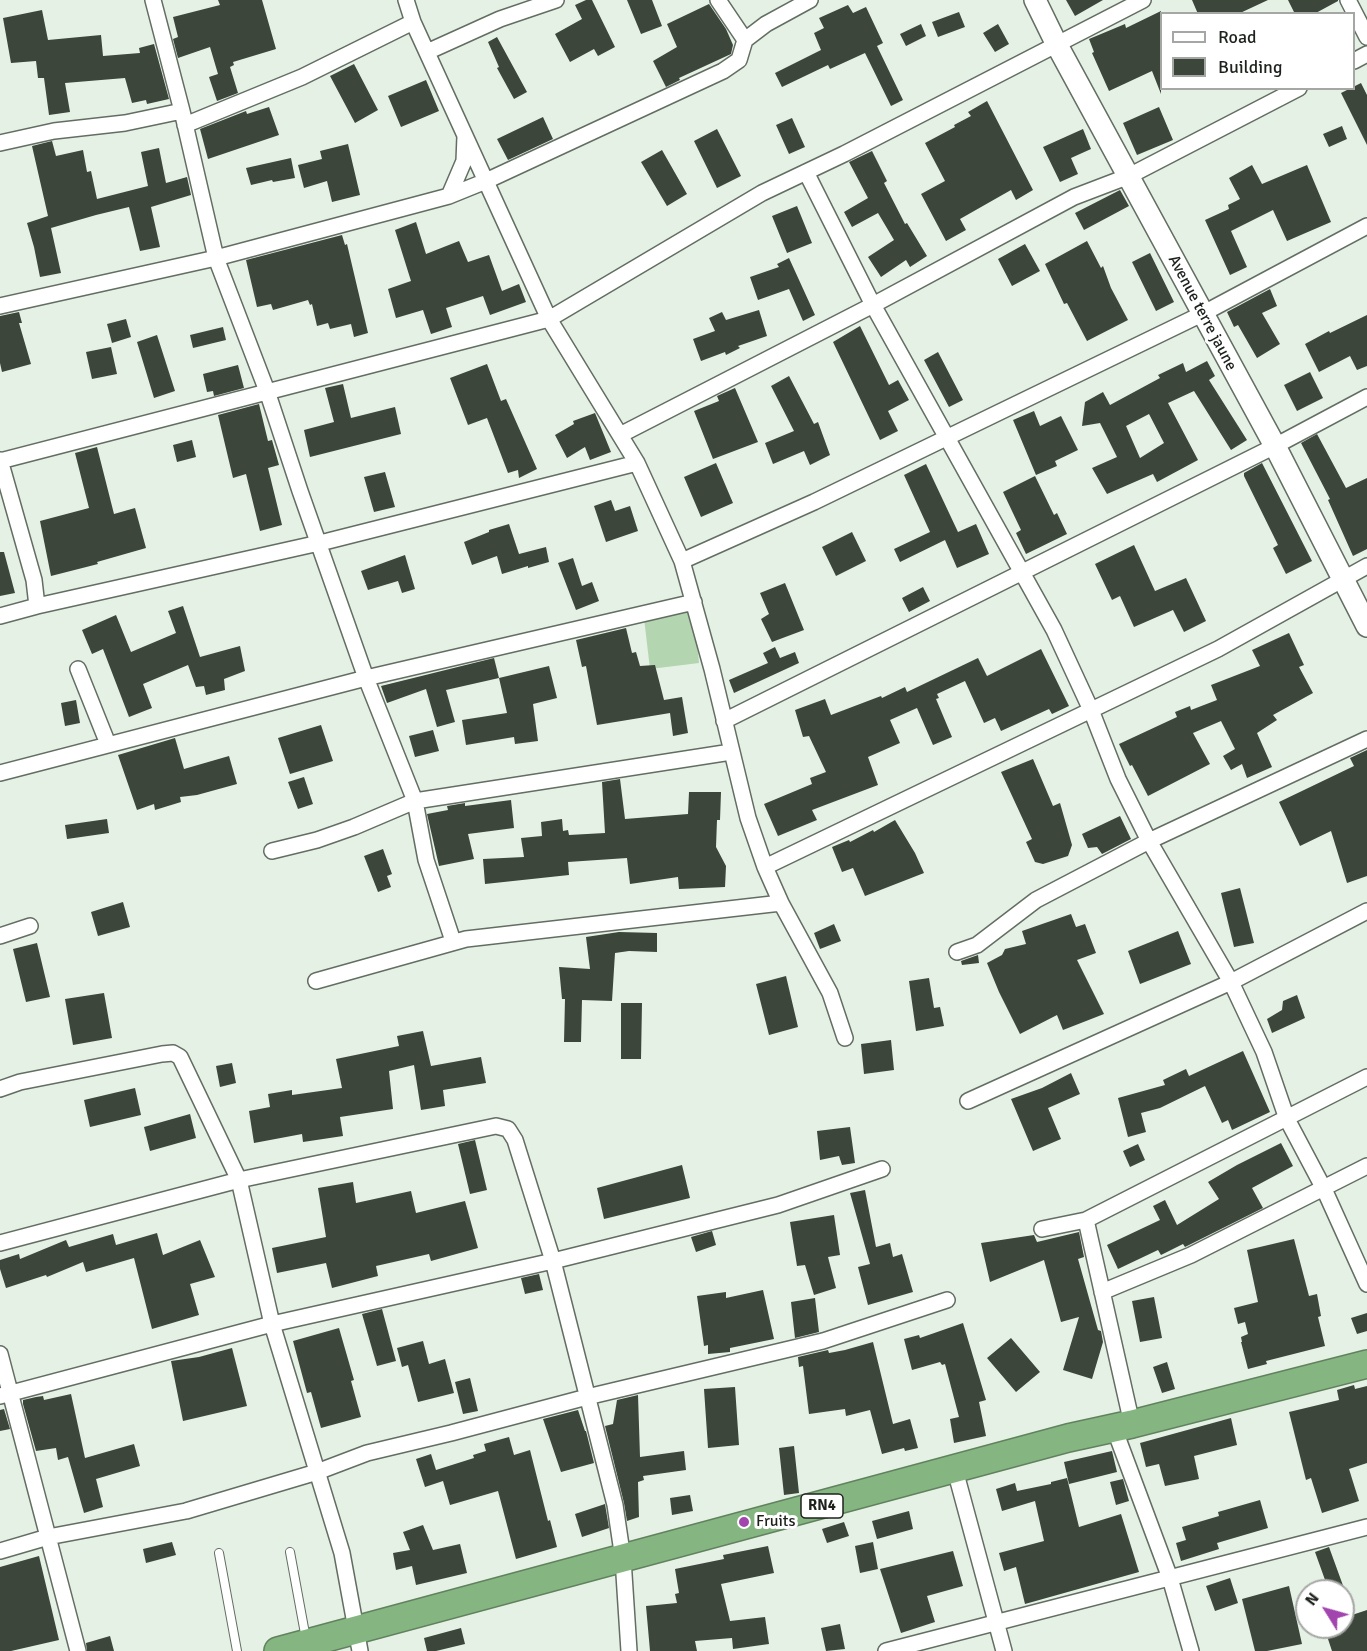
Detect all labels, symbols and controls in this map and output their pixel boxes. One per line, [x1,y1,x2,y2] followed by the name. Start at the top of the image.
[1160,12,1355,90] legend
[1218,26,1257,48] text: Road
[1218,56,1282,78] text: Building
[1163,252,1241,374] street label: Avenue terre jaune
[801,1494,843,1518] road number: RN4
[756,1512,795,1532] place label: Fruits
[737,1515,751,1529] marker: Fruits
[1295,1579,1355,1639] north arrow
[1301,1589,1324,1610] text: N

